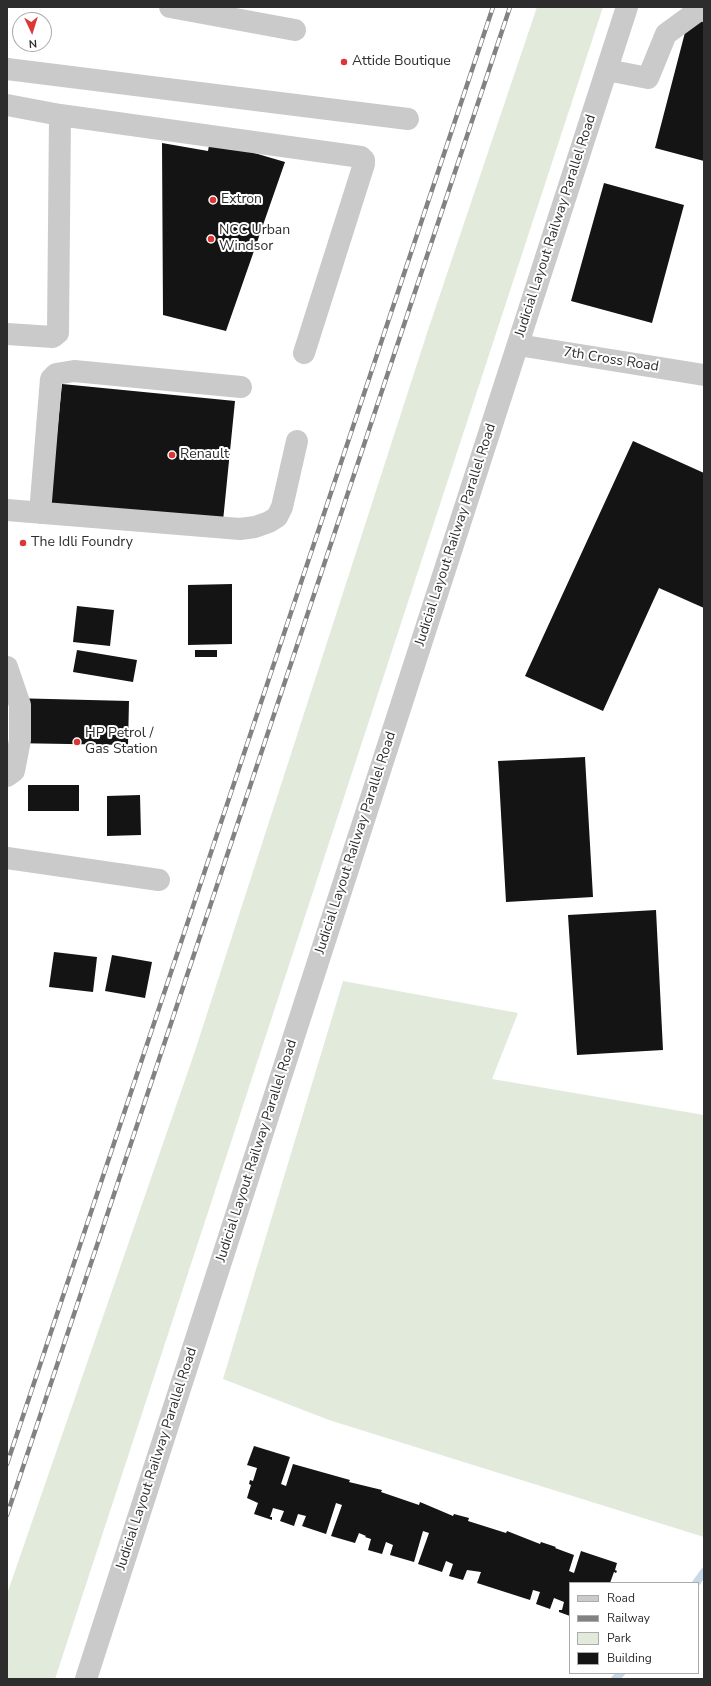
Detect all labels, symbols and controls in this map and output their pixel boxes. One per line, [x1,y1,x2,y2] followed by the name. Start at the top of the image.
[12,12,52,52] north arrow
[28,36,37,51] text: N
[352,54,451,70] place label: Attide Boutique
[339,57,349,67] marker: Attide Boutique
[512,113,600,339] street label: Judicial Layout Railway Parallel Road
[221,192,262,208] place label: Extron
[208,195,218,205] marker: Extron
[219,223,290,256] place label: NCC Urban Windsor
[206,234,216,244] marker: NCC Urban Windsor
[562,344,660,376] street label: 7th Cross Road
[412,422,500,648] street label: Judicial Layout Railway Parallel Road
[180,447,229,463] place label: Renault
[167,450,177,460] marker: Renault
[31,535,133,551] place label: The Idli Foundry
[18,538,28,548] marker: The Idli Foundry
[85,726,158,758] place label: HP Petrol / Gas Station
[312,730,400,956] street label: Judicial Layout Railway Parallel Road
[72,737,82,747] marker: HP Petrol / Gas Station
[213,1038,301,1264] street label: Judicial Layout Railway Parallel Road
[113,1346,201,1572] street label: Judicial Layout Railway Parallel Road
[569,1582,699,1674] legend
[607,1590,635,1606] text: Road
[607,1610,650,1626] text: Railway
[607,1630,631,1646] text: Park
[607,1650,652,1666] text: Building

